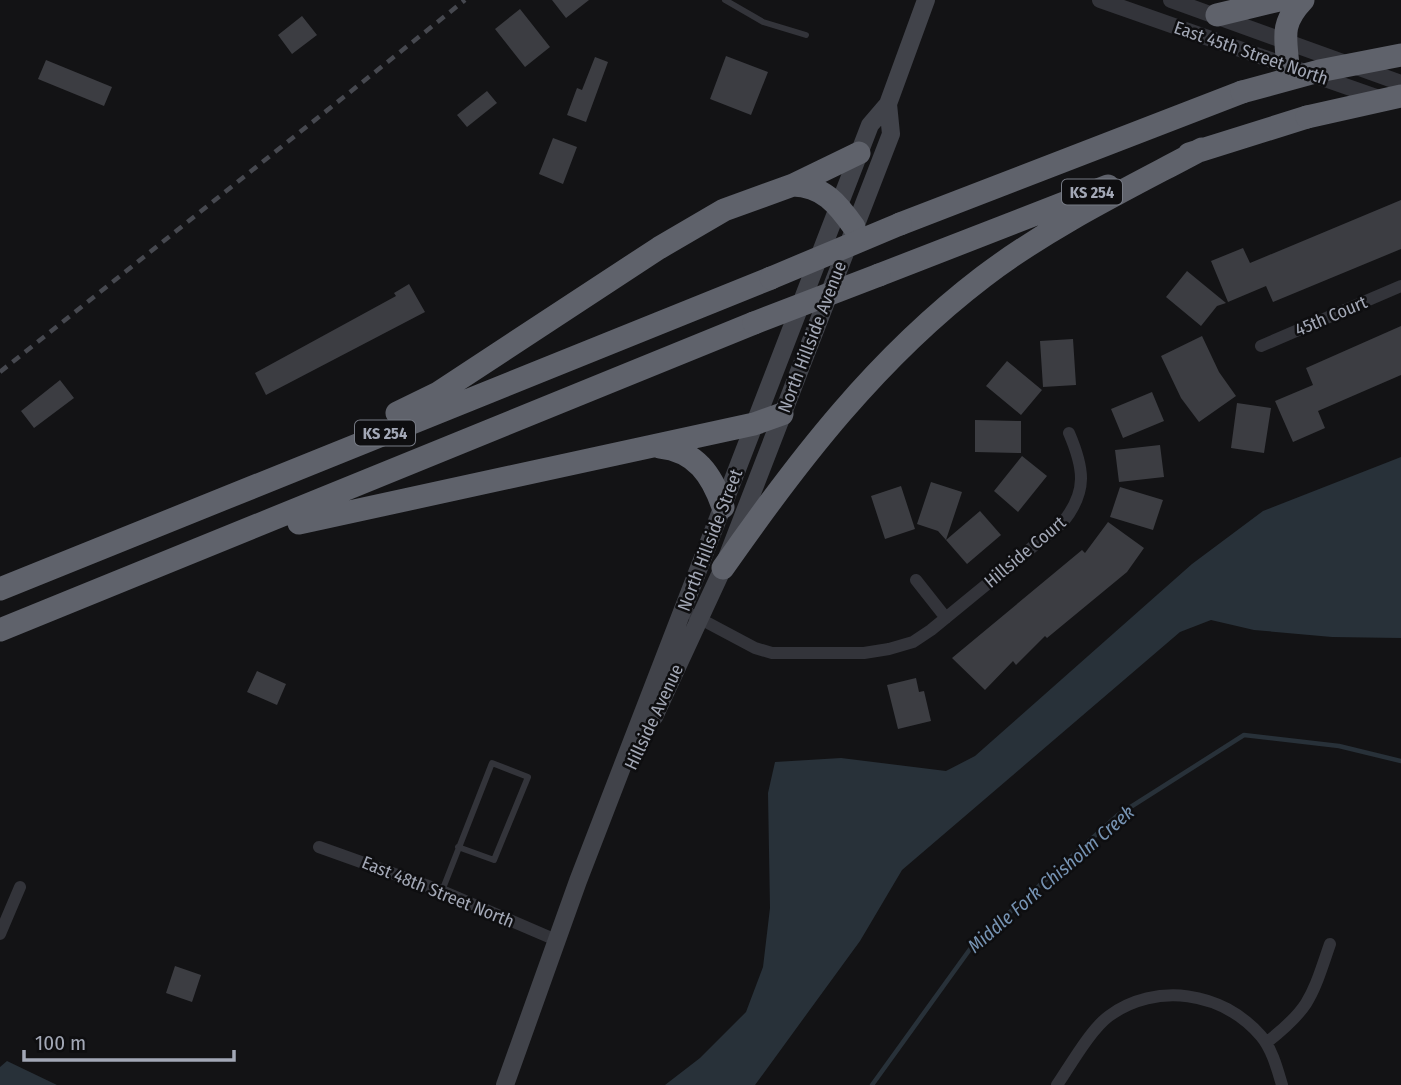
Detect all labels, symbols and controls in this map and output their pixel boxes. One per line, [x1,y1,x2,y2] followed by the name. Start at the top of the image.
[1171,16,1331,90] street label: East 45th Street North
[1062,180,1122,204] road number: KS 254
[773,258,851,416] street label: North Hillside Avenue
[1292,291,1370,341] street label: 45th Court
[355,420,415,446] road number: KS 254
[673,466,747,614] street label: North Hillside Street
[980,511,1070,592] street label: Hillside Court
[620,661,688,773] street label: Hillside Avenue
[963,800,1139,958] water label: Middle Fork Chisholm Creek
[359,851,517,933] street label: East 48th Street North
[24,1018,234,1062] scale bar
[35,1030,86,1056] text: 100 m

